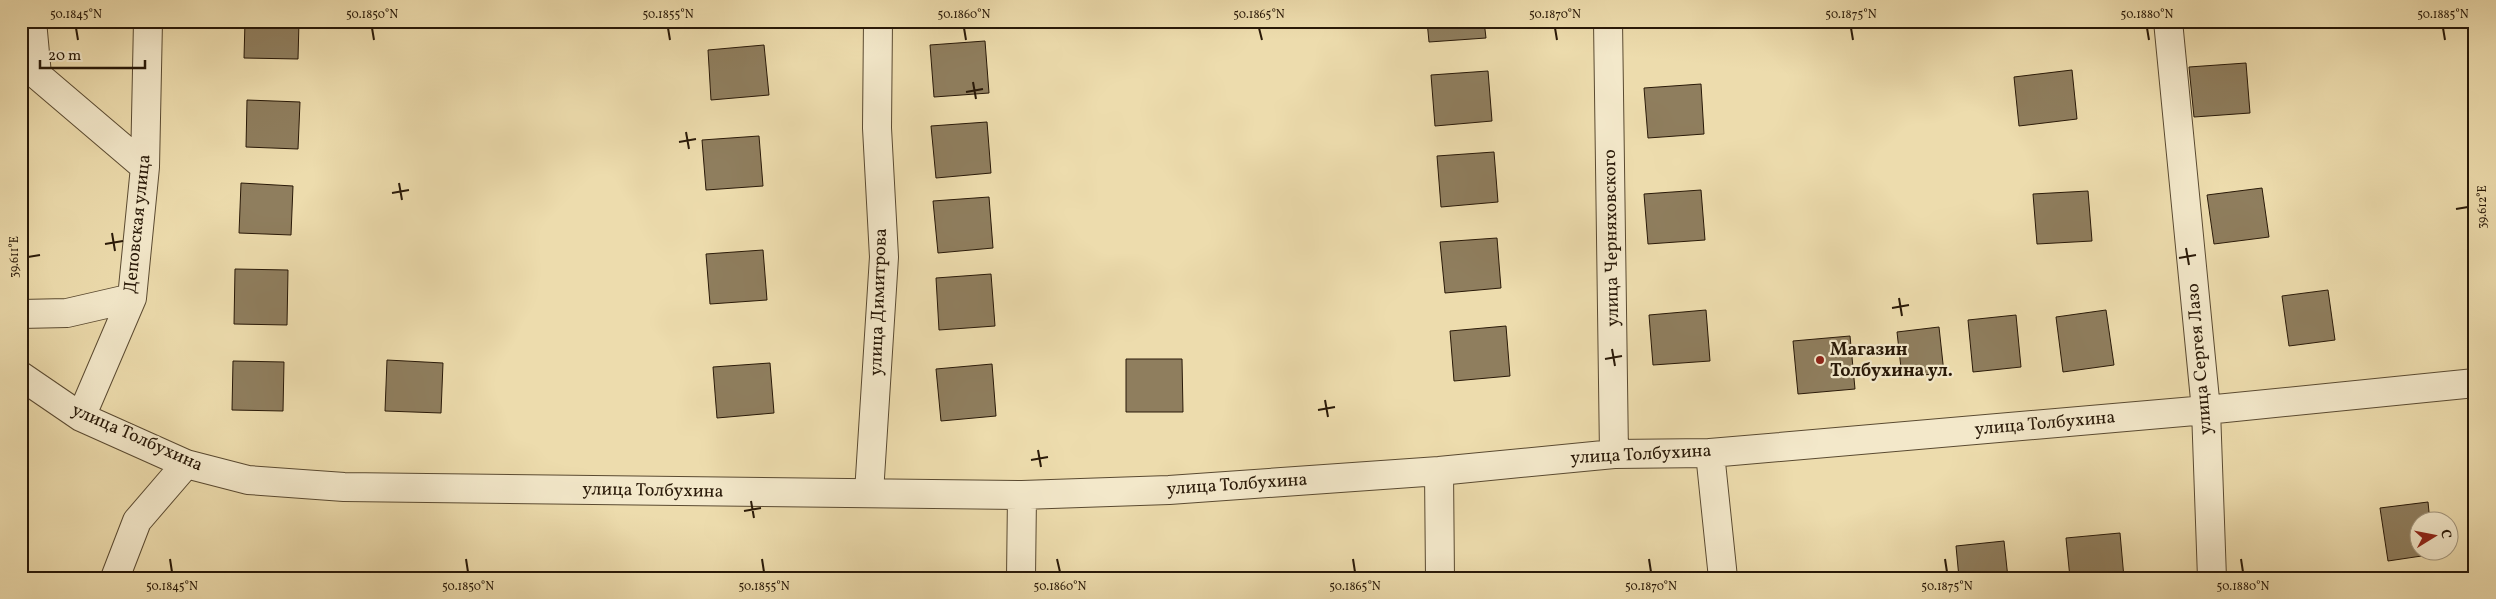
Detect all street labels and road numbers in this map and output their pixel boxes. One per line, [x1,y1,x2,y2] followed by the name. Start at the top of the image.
[1598,149,1626,327] street label: улица Черняховского
[118,153,158,295] street label: Деповская улица
[864,228,894,376] street label: улица Димитрова
[2181,282,2219,436] street label: улица Сергея Лазо
[67,398,207,478] street label: улица Толбухина
[1974,405,2116,443] street label: улица Толбухина
[1570,439,1712,471] street label: улица Толбухина
[1166,468,1308,502] street label: улица Толбухина
[582,477,724,505] street label: улица Толбухина

